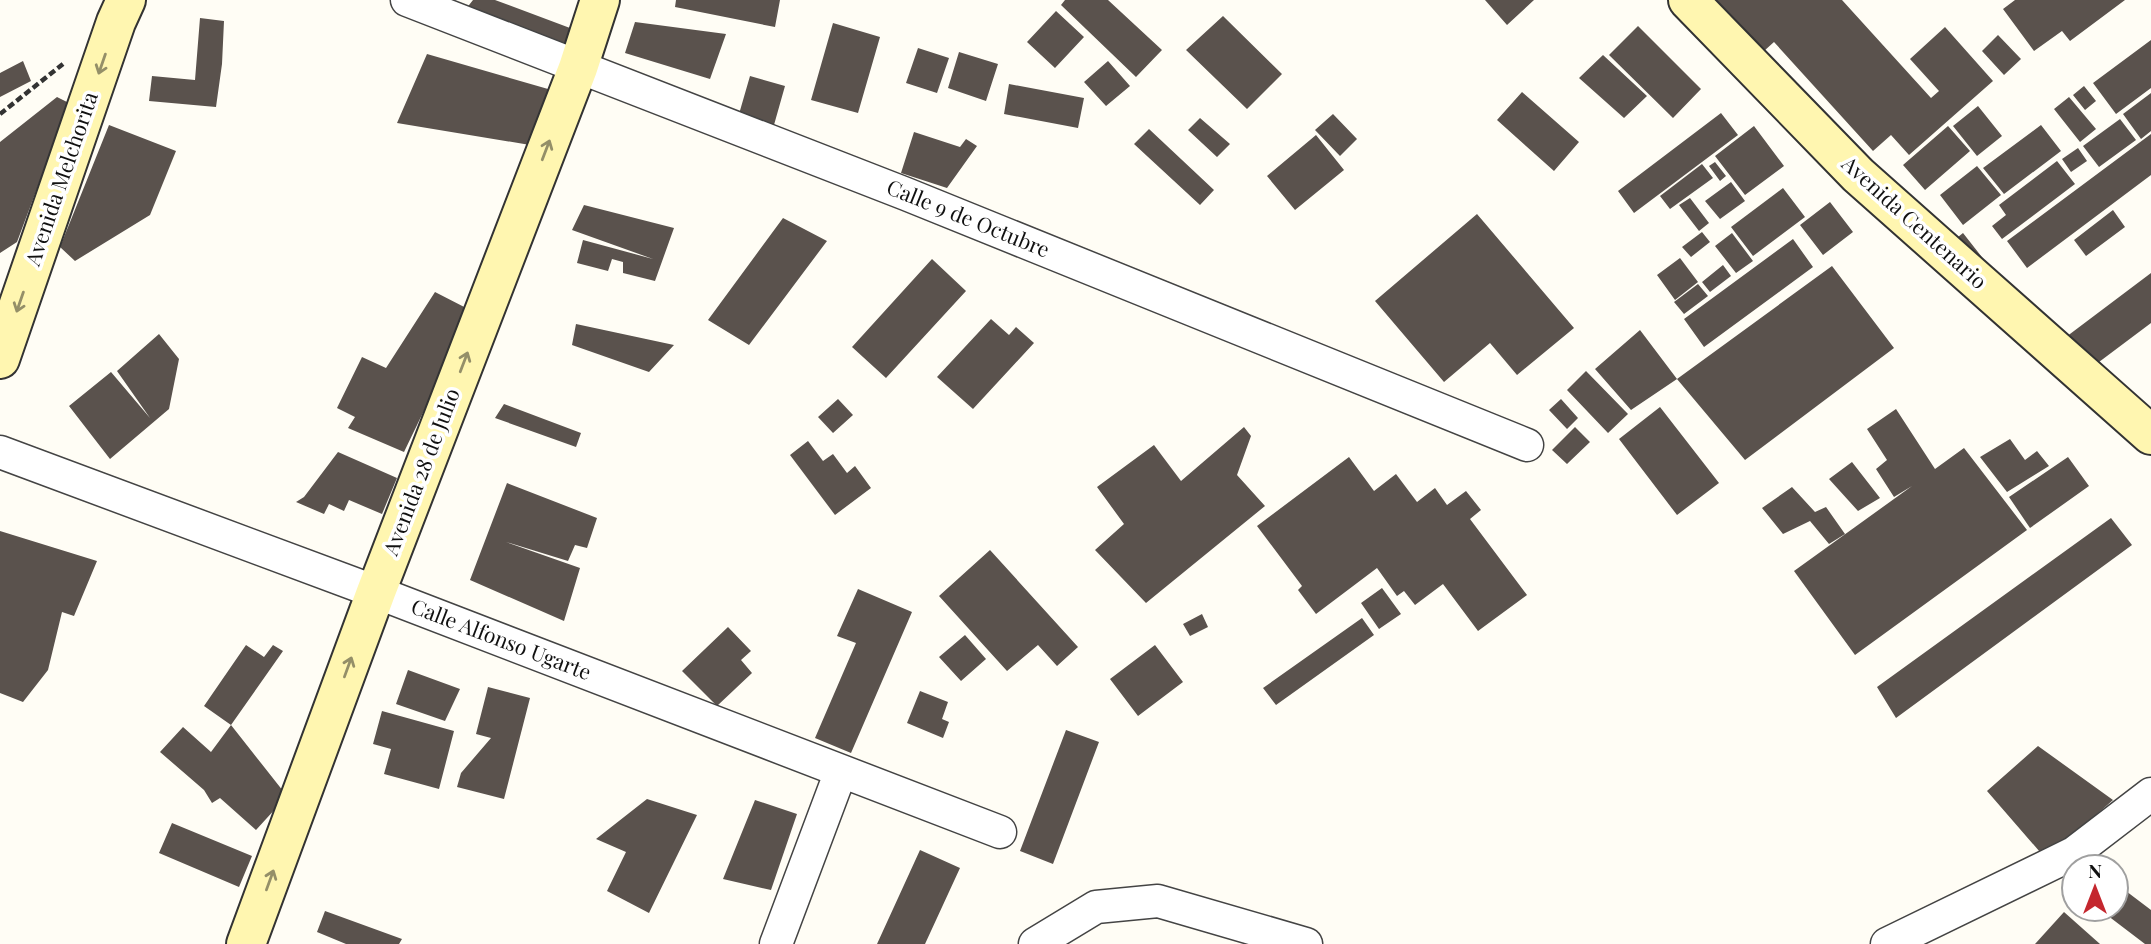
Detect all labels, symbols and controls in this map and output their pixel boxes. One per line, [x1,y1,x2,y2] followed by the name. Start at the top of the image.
[95,52,107,74] one-way arrow
[17,87,103,270] street label: Avenida Melchorita
[541,140,554,162] one-way arrow
[1836,148,1994,294] street label: Avenida Centenario
[883,172,1054,263] street label: Calle 9 de Octubre
[13,290,25,312] one-way arrow
[459,352,472,374] one-way arrow
[375,384,465,560] street label: Avenida 28 de Julio
[408,591,596,685] street label: Calle Alfonso Ugarte
[343,656,356,678] one-way arrow
[2060,853,2130,923] north arrow
[2088,857,2102,883] text: N
[264,869,277,891] one-way arrow

